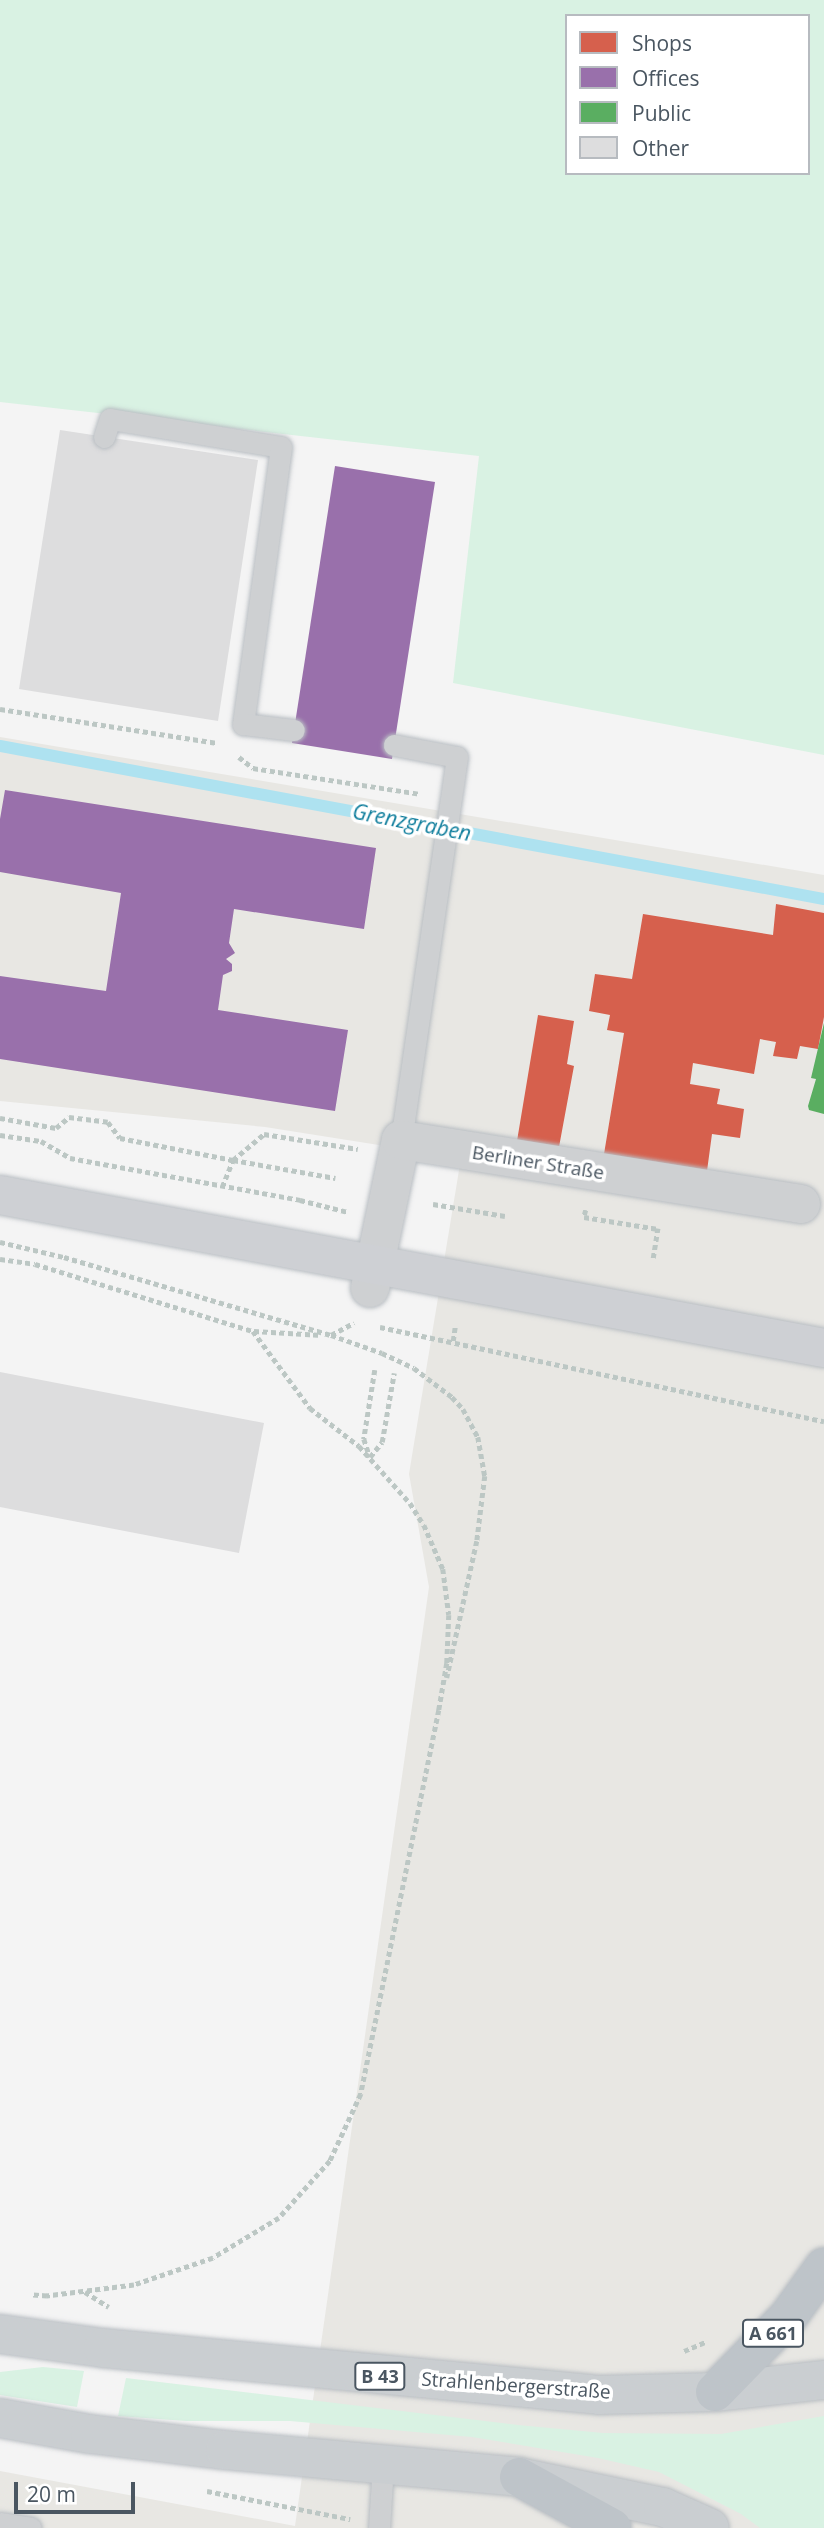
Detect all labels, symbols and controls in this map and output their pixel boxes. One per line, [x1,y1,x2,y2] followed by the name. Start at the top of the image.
[565,14,810,175] legend
[632,29,692,57] text: Shops
[632,64,700,92] text: Offices
[632,99,691,127] text: Public
[632,134,689,162] text: Other
[351,798,473,846] water label: Grenzgraben
[470,1141,606,1185] street label: Berliner Straße
[742,2318,804,2348] road number: A 661
[354,2362,406,2390] road number: B 43
[421,2368,611,2404] street label: Strahlenbergerstraße
[18,2468,138,2512] scale bar
[27,2480,76,2508] text: 20 m

